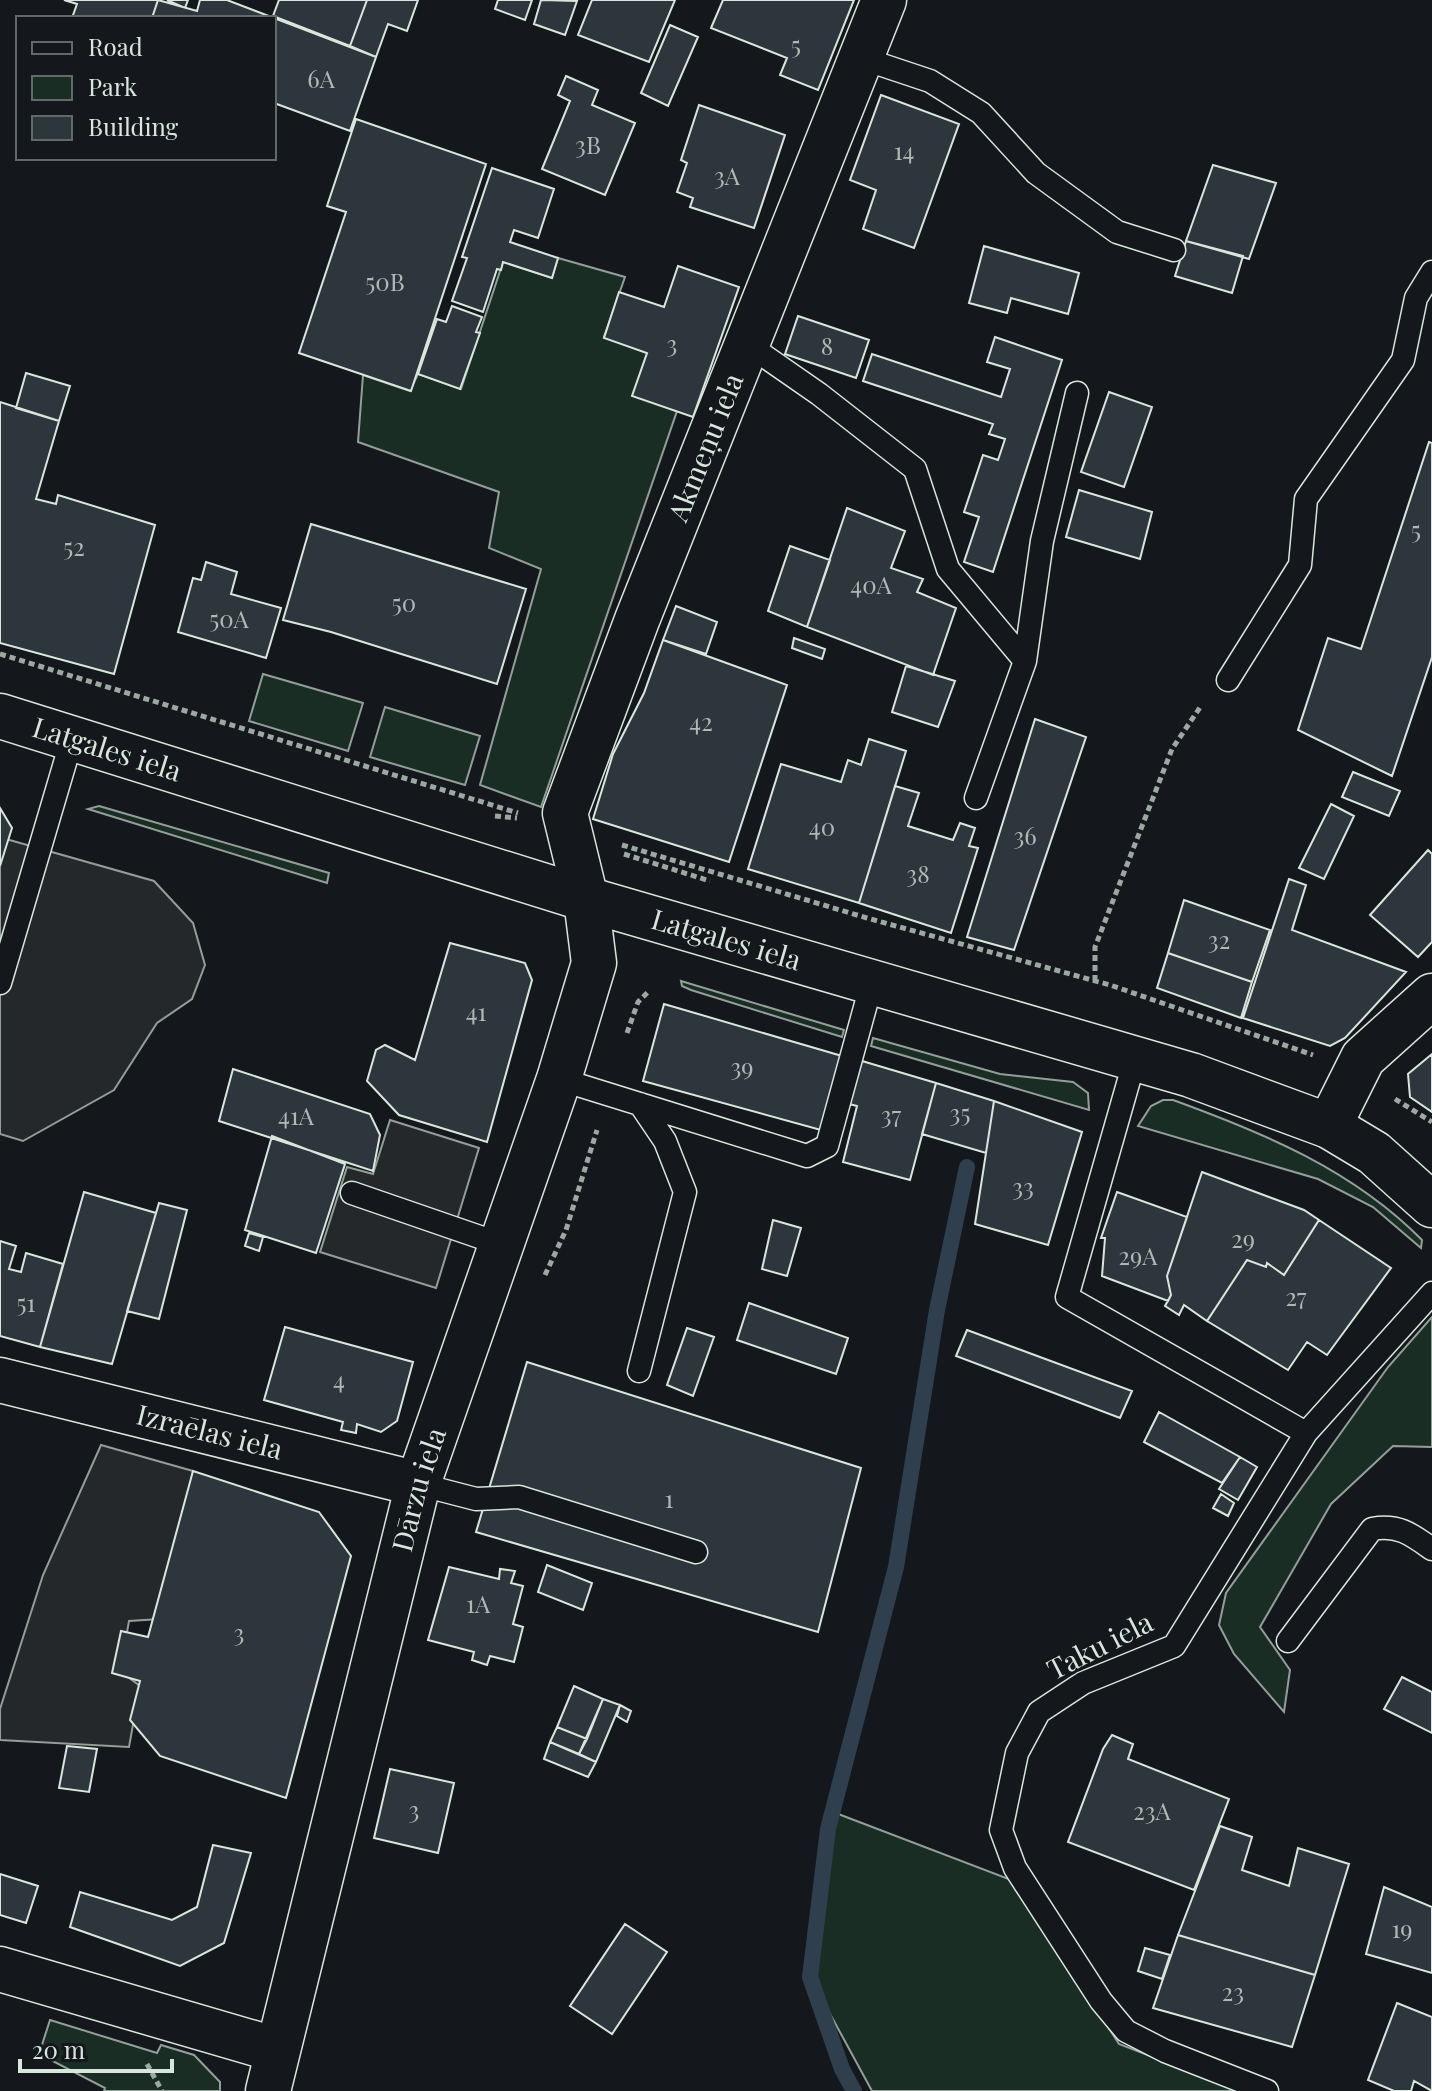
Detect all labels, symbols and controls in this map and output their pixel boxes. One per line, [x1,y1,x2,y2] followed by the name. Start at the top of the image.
[16,16,276,160] legend
[791,28,801,60] house number: 5
[88,30,143,62] text: Road
[307,62,336,94] house number: 6A
[88,70,138,102] text: Park
[88,110,179,142] text: Building
[575,128,601,160] house number: 3B
[894,134,914,166] house number: 14
[714,159,741,191] house number: 3A
[365,265,405,297] house number: 50B
[667,327,677,359] house number: 3
[821,329,833,361] house number: 8
[658,367,750,527] street label: Akmeņu iela
[1411,513,1421,545] house number: 5
[63,530,85,562] house number: 52
[850,568,893,600] house number: 40A
[392,586,416,618] house number: 50
[209,602,250,634] house number: 50A
[689,705,713,737] house number: 42
[28,707,186,789] street label: Latgales iela
[809,810,835,842] house number: 40
[1013,819,1037,851] house number: 36
[906,857,930,889] house number: 38
[648,899,806,978] street label: Latgales iela
[1208,923,1230,955] house number: 32
[466,995,486,1027] house number: 41
[730,1050,754,1082] house number: 39
[950,1096,970,1128] house number: 35
[881,1098,902,1130] house number: 37
[278,1099,315,1131] house number: 41A
[1012,1170,1034,1202] house number: 33
[1231,1222,1255,1254] house number: 29
[1119,1239,1158,1271] house number: 29A
[1285,1280,1307,1312] house number: 27
[17,1286,36,1318] house number: 51
[333,1363,345,1395] house number: 4
[133,1395,287,1467] street label: Izraēlas iela
[382,1422,453,1555] street label: Dārzu iela
[665,1482,674,1514] house number: 1
[466,1587,491,1619] house number: 1A
[1040,1602,1159,1687] street label: Taku iela
[234,1616,244,1648] house number: 3
[409,1793,419,1825] house number: 3
[1133,1794,1172,1826] house number: 23A
[1391,1912,1413,1944] house number: 19
[1222,1975,1244,2007] house number: 23
[20,2023,172,2073] scale bar
[32,2033,85,2065] text: 20 m

